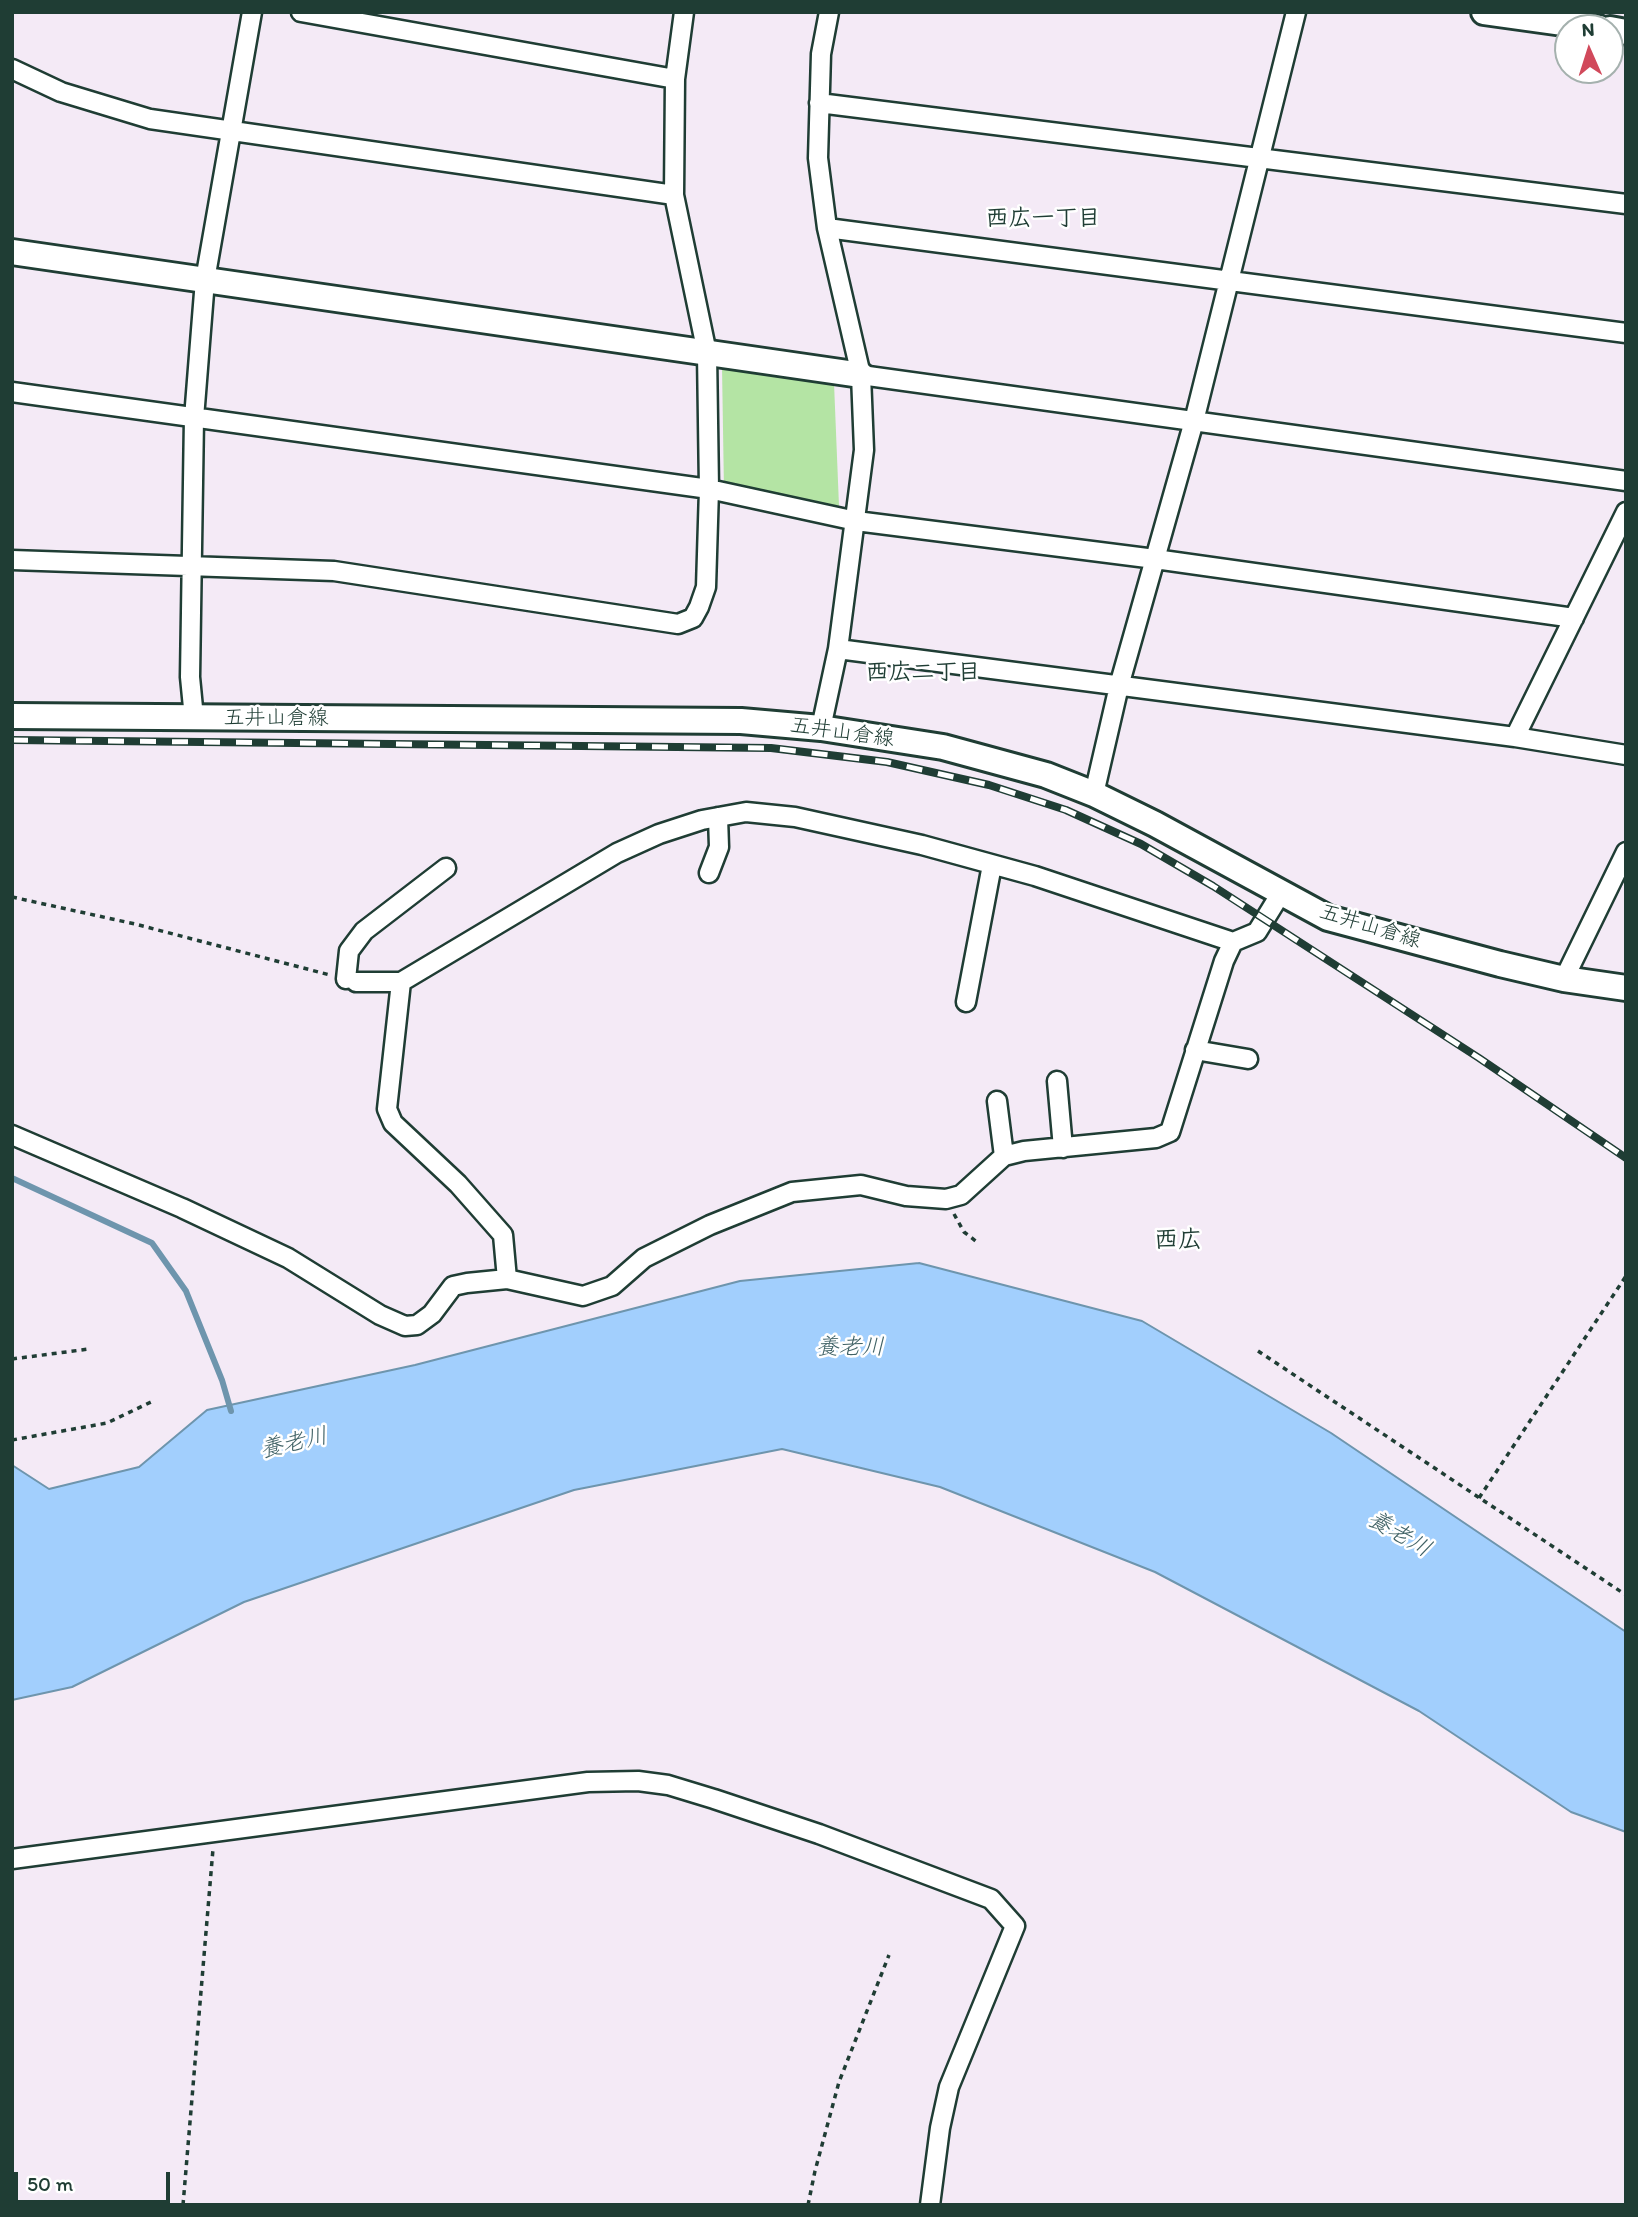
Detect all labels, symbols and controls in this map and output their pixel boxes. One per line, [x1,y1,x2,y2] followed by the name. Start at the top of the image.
[1554,14,1624,84] north arrow
[1581,18,1595,41] text: N
[986,205,1100,233] district label: 西広一丁目
[866,659,980,687] district label: 西広二丁目
[224,706,328,732] street label: 五井山倉線
[788,713,896,753] street label: 五井山倉線
[1316,900,1424,954] street label: 五井山倉線
[1154,1227,1202,1255] district label: 西広
[816,1334,884,1362] water label: 養老川
[257,1423,331,1465] water label: 養老川
[1362,1506,1436,1564] water label: 養老川
[18,2158,173,2202] scale bar
[27,2171,73,2196] text: 50 m

